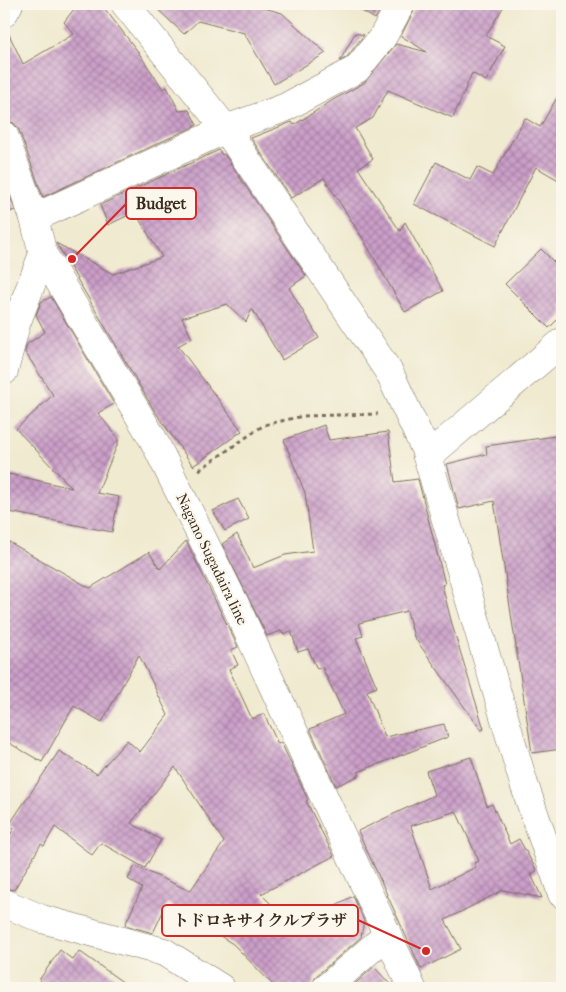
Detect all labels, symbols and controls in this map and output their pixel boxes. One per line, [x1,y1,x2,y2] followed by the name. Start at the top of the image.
[126,188,196,219] callout: Budget
[136,194,186,214] text: Budget
[172,490,252,628] street label: Nagano Sugadaira line
[162,905,358,936] callout: トドロキサイクルプラザ
[173,911,347,930] text: トドロキサイクルプラザ

